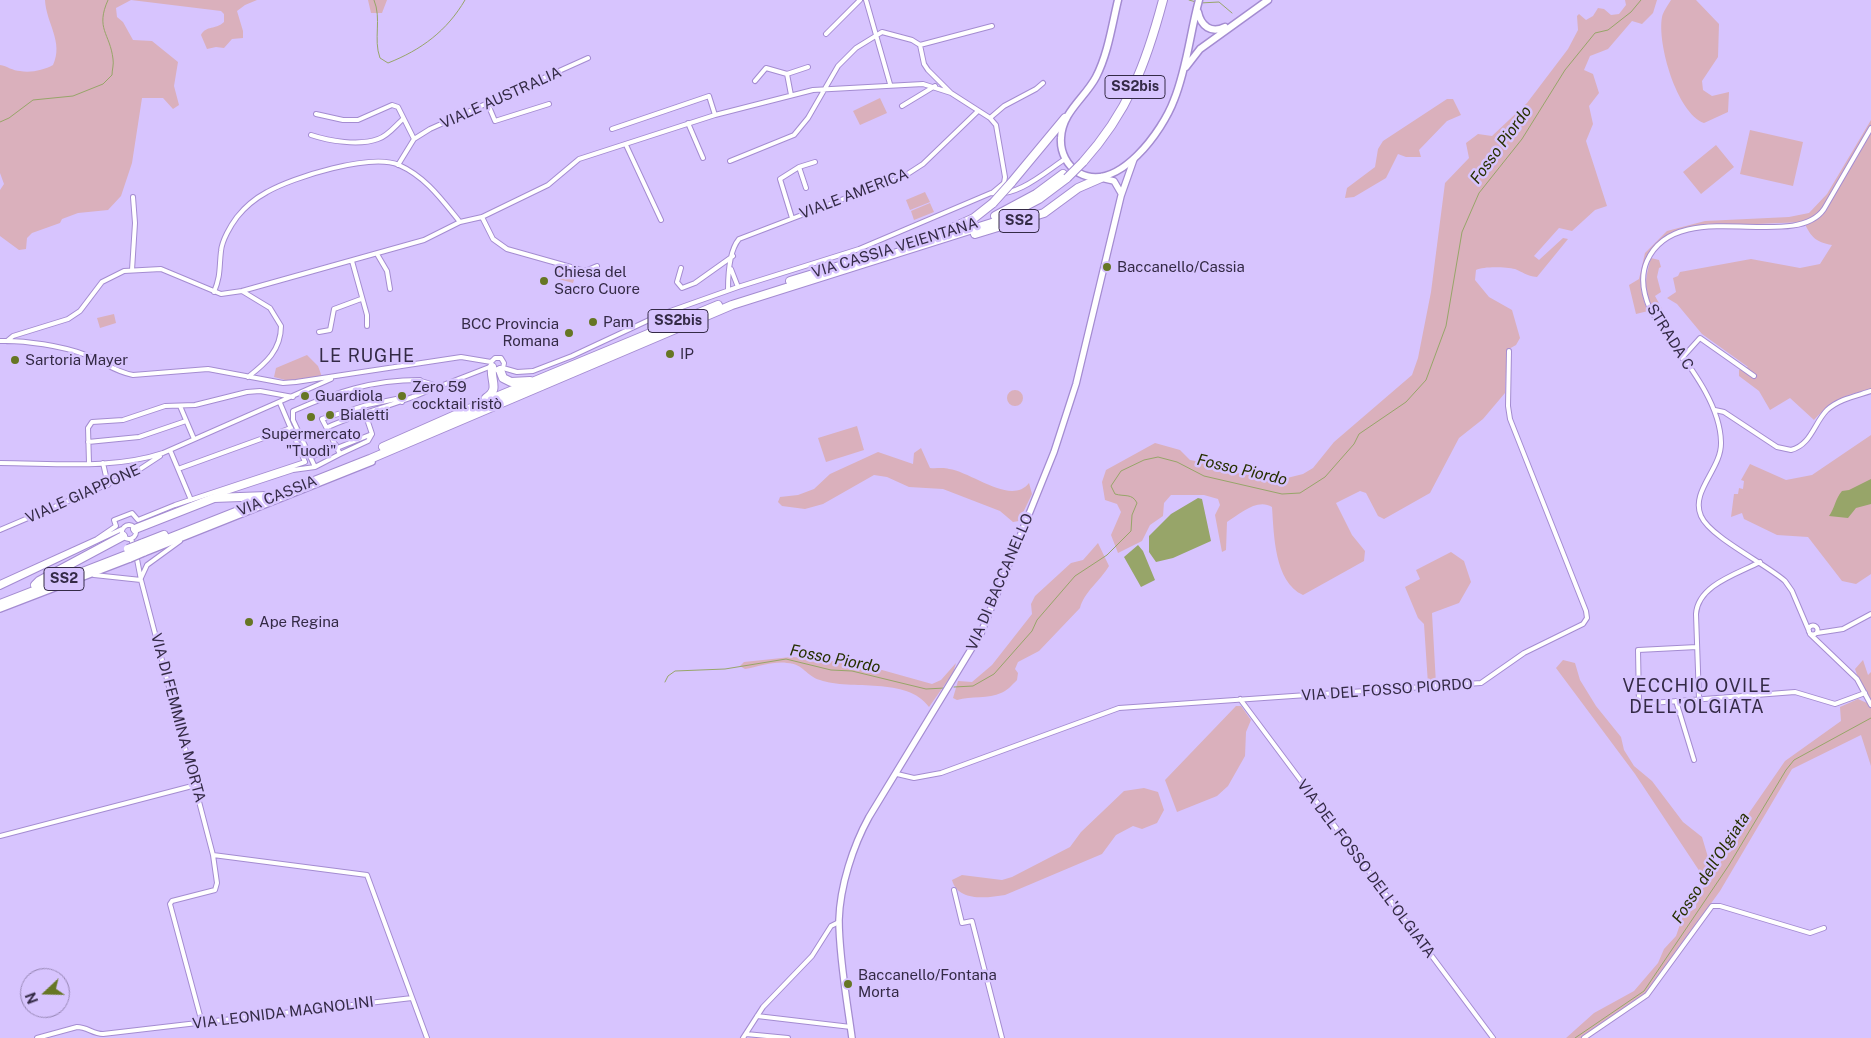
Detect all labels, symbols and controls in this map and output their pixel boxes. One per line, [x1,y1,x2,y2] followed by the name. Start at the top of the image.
[438,63,564,133] street label: VIALE AUSTRALIA
[1105,75,1165,98] road number: SS2bis
[1466,102,1536,188] water label: Fosso Piordo
[797,165,911,223] street label: VIALE AMERICA
[999,210,1039,232] road number: SS2
[810,214,980,282] street label: VIA CASSIA VEIENTANA
[1117,258,1245,276] place label: Baccanello/Cassia
[1101,261,1113,273] marker: Baccanello/Cassia
[554,263,640,298] place label: Chiesa del Sacro Cuore
[538,275,550,287] marker: Chiesa del Sacro Cuore
[1643,301,1697,373] street label: STRADA C
[648,310,708,332] road number: SS2bis
[603,313,634,331] place label: Pam
[461,315,559,350] place label: BCC Provincia Romana
[587,316,599,328] marker: Pam
[563,327,575,339] marker: BCC Provincia Romana
[318,345,416,367] district label: LE RUGHE
[680,345,694,363] place label: IP
[664,348,676,360] marker: IP
[25,351,128,369] place label: Sartoria Mayer
[9,354,21,366] marker: Sartoria Mayer
[412,378,502,413] place label: Zero 59 cocktail ristò
[315,387,383,405] place label: Guardiola
[299,390,311,402] marker: Guardiola
[396,390,408,402] marker: Zero 59 cocktail ristò
[340,406,389,424] place label: Bialetti
[324,409,336,421] marker: Bialetti
[305,411,317,423] marker: Supermercato "Tuodì"
[261,425,361,460] place label: Supermercato "Tuodì"
[1195,450,1289,490] water label: Fosso Piordo
[23,461,143,527] street label: VIALE GIAPPONE
[235,472,319,520] street label: VIA CASSIA
[963,511,1037,653] street label: VIA DI BACCANELLO
[44,568,84,590] road number: SS2
[259,613,339,631] place label: Ape Regina
[243,616,255,628] marker: Ape Regina
[147,632,209,804] street label: VIA DI FEMMINA MORTA
[788,641,882,677] water label: Fosso Piordo
[1301,675,1473,705] street label: VIA DEL FOSSO PIORDO
[1621,675,1773,718] district label: VECCHIO OVILE DELL'OLGIATA
[1293,776,1439,962] street label: VIA DEL FOSSO DELL'OLGIATA
[1668,809,1754,927] water label: Fosso dell’Olgiata
[858,966,997,1001] place label: Baccanello/Fontana Morta
[20,968,70,1018] north arrow
[842,978,854,990] marker: Baccanello/Fontana Morta
[23,990,41,1006] text: N
[191,993,375,1033] street label: VIA LEONIDA MAGNOLINI

